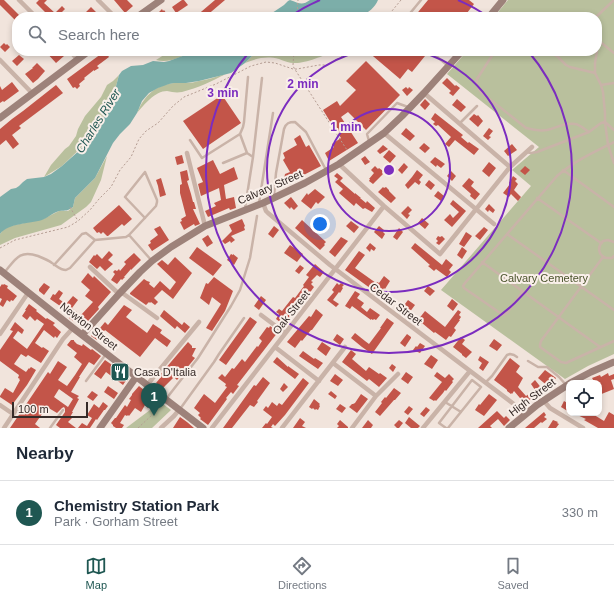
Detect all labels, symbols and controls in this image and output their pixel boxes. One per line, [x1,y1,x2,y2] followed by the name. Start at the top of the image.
[12,12,602,56] search box
[26,23,48,45] icon: search
[58,26,140,43] text: Search here
[287,77,319,91] text: 2 min
[73,86,124,156] water label: Charles River
[207,86,239,100] text: 3 min
[330,120,362,134] text: 1 min
[382,163,396,177] centre of rings
[236,167,304,207] street label: Calvary Street
[310,214,330,234] your location
[500,272,589,284] park label: Calvary Cemetery
[367,280,425,328] street label: Cedar Street
[270,288,312,336] street label: Oak Street
[58,300,120,352] street label: Newton Street
[109,361,131,383] restaurant icon: Casa D'Italia
[134,366,197,378] place label: Casa D'Italia
[506,376,558,418] street label: High Street
[566,380,602,416] map controls
[566,380,602,416] button: locate
[141,383,167,416] pin: 1
[12,400,88,419] scale bar
[18,403,49,415] text: 100 m
[16,444,74,463] text: Nearby
[54,497,219,514] text: Chemistry Station Park
[25,505,33,520] text: 1
[562,505,598,520] text: 330 m
[54,514,178,529] text: Park · Gorham Street
[85,555,107,591] tab: Map
[278,555,327,591] tab: Directions
[497,555,529,591] tab: Saved

